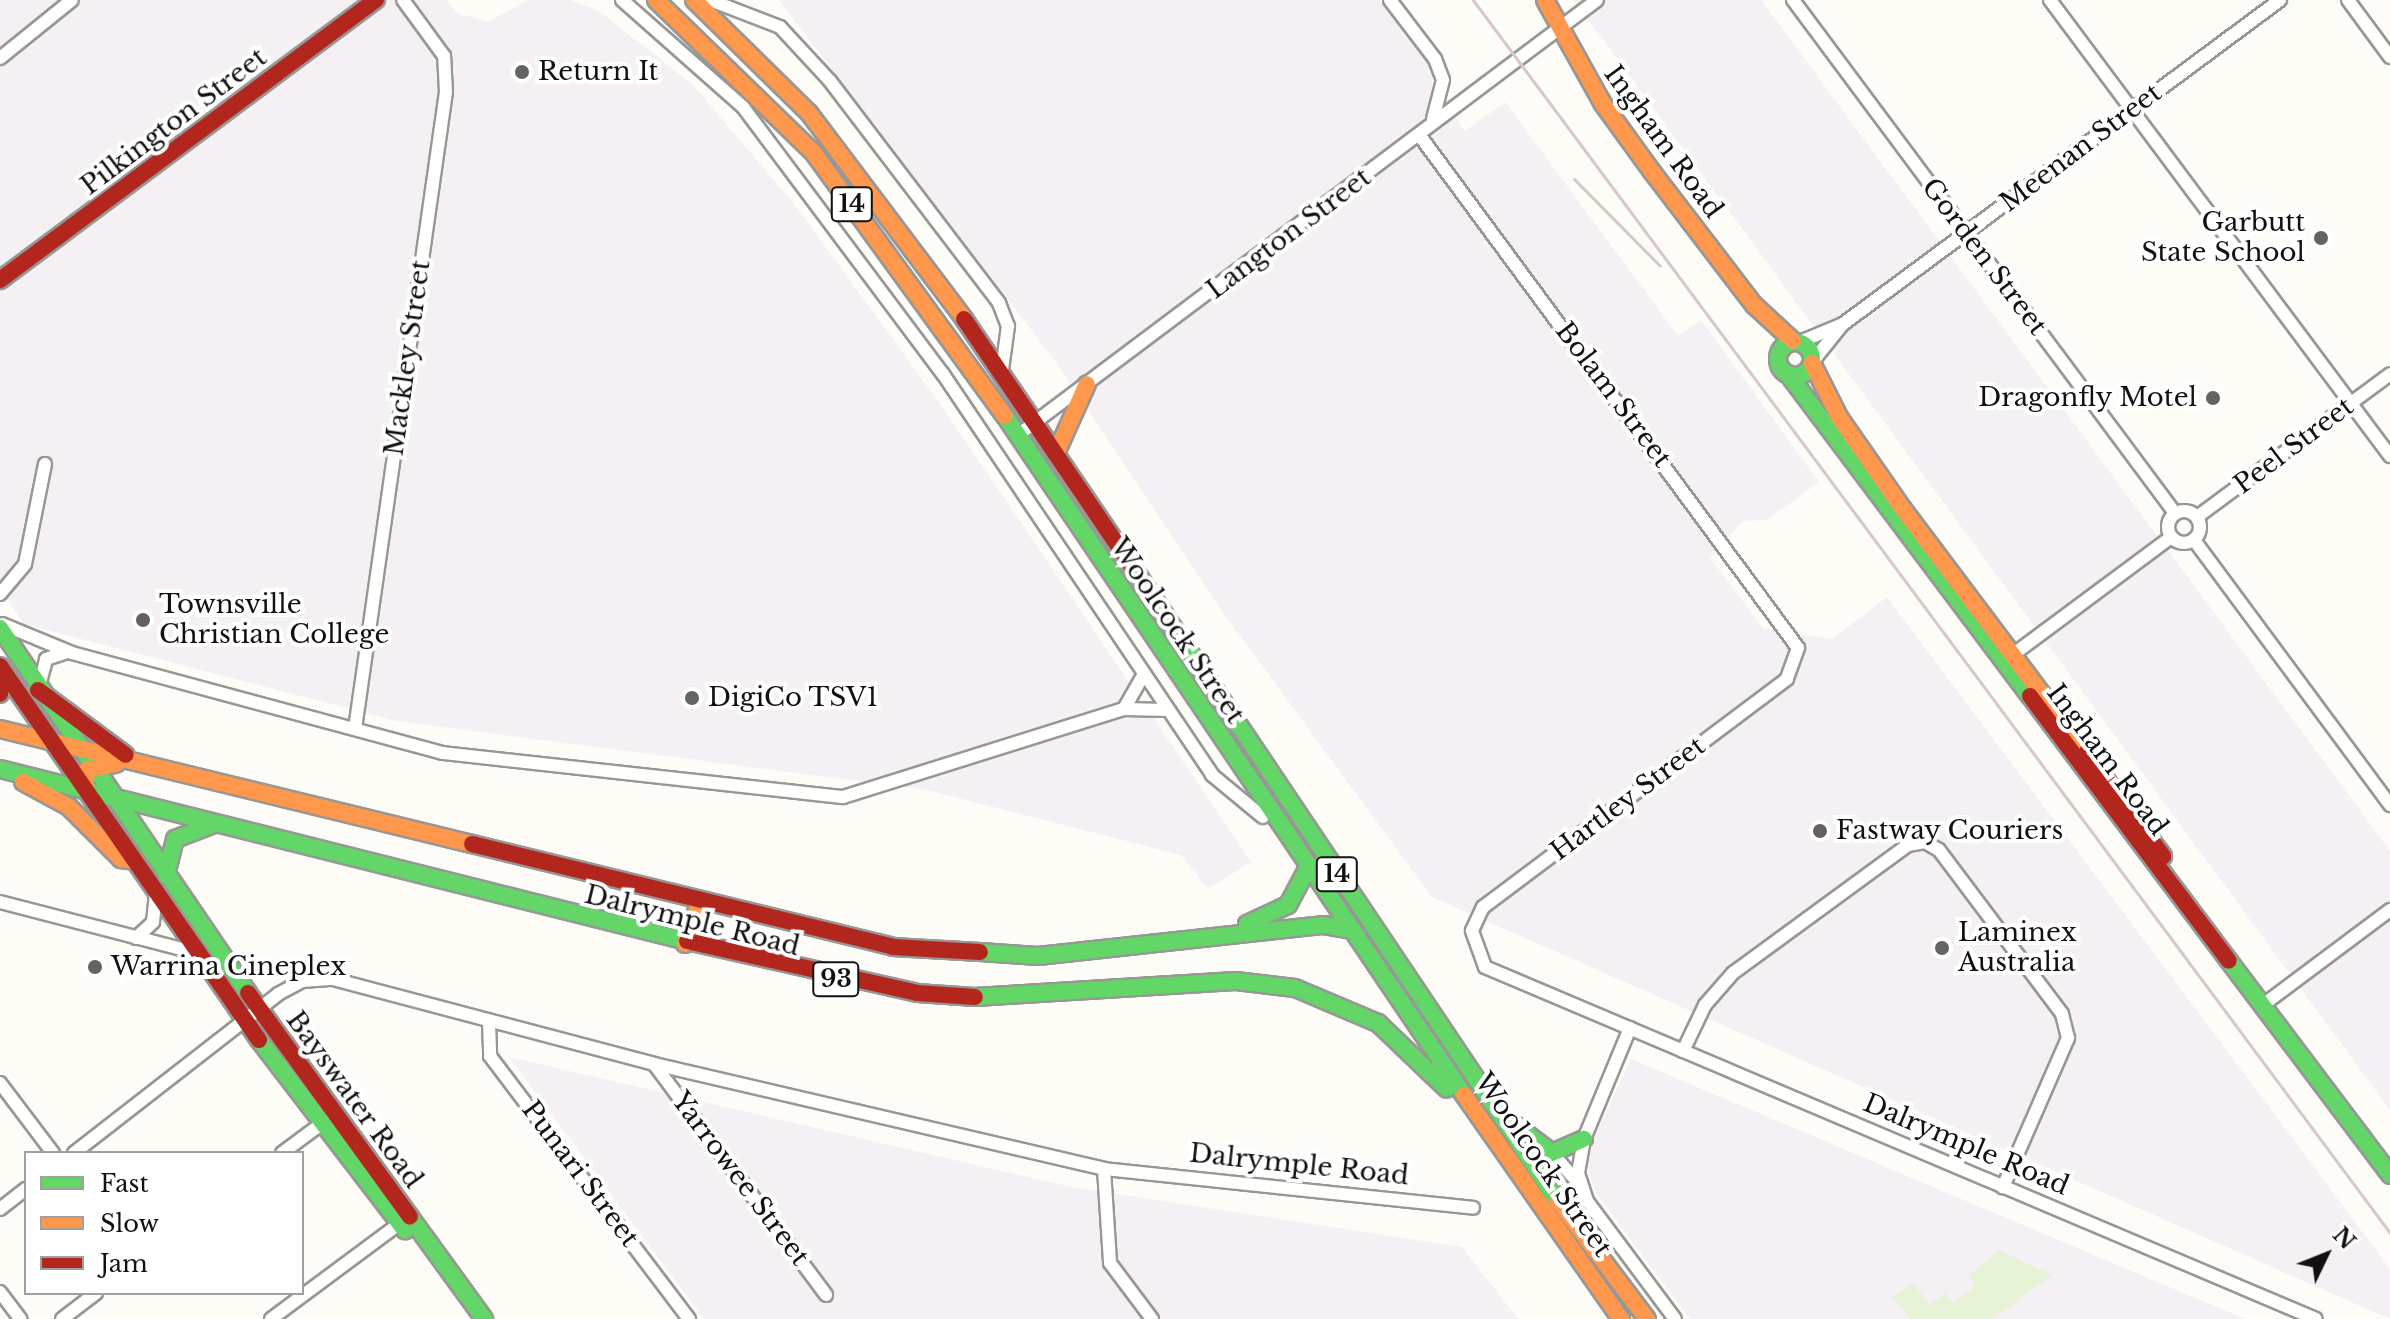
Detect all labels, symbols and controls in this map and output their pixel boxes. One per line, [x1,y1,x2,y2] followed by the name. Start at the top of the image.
[75,42,273,202] street label: Pilkington Street
[538,56,658,88] place label: Return It
[1597,60,1729,224] street label: Ingham Road
[513,63,531,81] marker: Return It
[1994,77,2168,219] street label: Meenan Street
[1201,162,1377,306] street label: Langton Street
[1915,173,2053,341] street label: Gorden Street
[830,184,874,224] road number: 14
[2141,207,2305,268] place label: Garbutt State School
[2312,229,2330,247] marker: Garbutt State School
[379,258,437,458] street label: Mackley Street
[1548,316,1678,474] street label: Bolam Street
[1977,382,2197,414] place label: Dragonfly Motel
[2204,389,2222,407] marker: Dragonfly Motel
[2228,391,2360,501] street label: Peel Street
[1103,532,1251,730] street label: Woolcock Street
[159,589,389,650] place label: Townsville Christian College
[134,611,152,629] marker: Townsville Christian College
[2040,678,2174,842] street label: Ingham Road
[708,682,879,714] place label: DigiCo TSV1
[683,689,701,707] marker: DigiCo TSV1
[1544,731,1712,867] street label: Hartley Street
[1836,815,2064,847] place label: Fastway Couriers
[1811,822,1829,840] marker: Fastway Couriers
[1315,854,1359,894] road number: 14
[581,879,803,963] street label: Dalrymple Road
[1958,917,2077,978] place label: Laminex Australia
[1933,939,1951,957] marker: Laminex Australia
[111,951,346,983] place label: Warrina Cineplex
[86,958,104,976] marker: Warrina Cineplex
[812,959,860,999] road number: 93
[279,1005,429,1195] street label: Bayswater Road
[1468,1067,1618,1263] street label: Woolcock Street
[665,1086,815,1272] street label: Yarrowee Street
[1859,1088,2073,1202] street label: Dalrymple Road
[515,1095,645,1253] street label: Punari Street
[1188,1138,1410,1192] street label: Dalrymple Road
[24,1151,304,1295] legend
[100,1169,148,1198] text: Fast
[100,1209,159,1238] text: Slow
[2286,1215,2366,1295] north arrow
[2327,1222,2361,1255] text: N
[100,1249,148,1278] text: Jam

